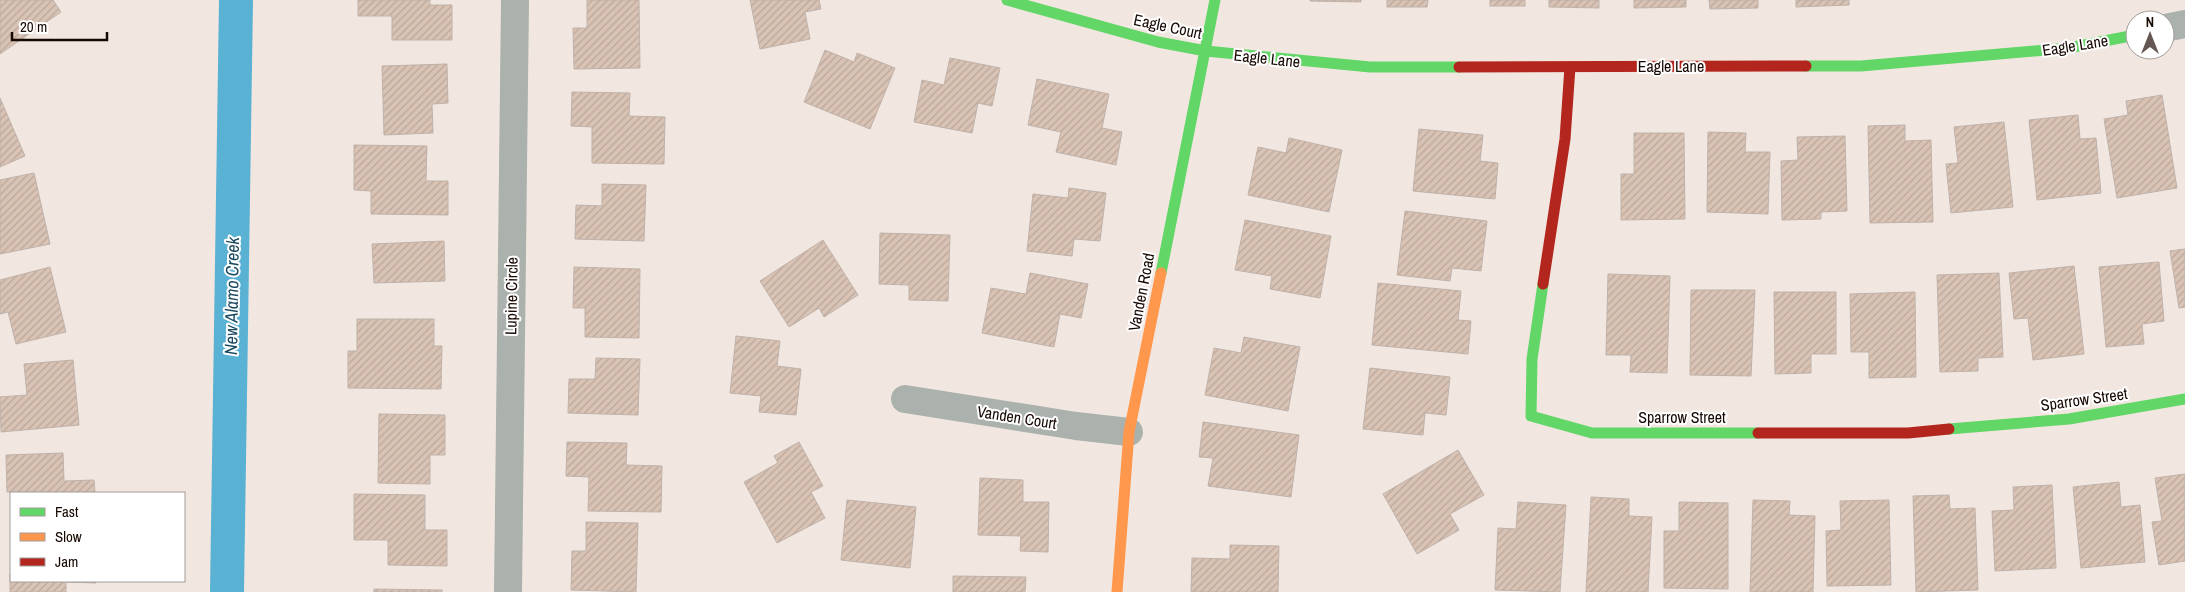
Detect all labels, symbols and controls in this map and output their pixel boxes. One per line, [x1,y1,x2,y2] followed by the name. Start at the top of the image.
[1132,8,1205,44] street label: Eagle Court
[12,10,108,42] scale bar
[2125,10,2175,60] north arrow
[2146,13,2154,31] text: N
[20,16,47,37] text: 20 m
[2040,29,2110,61] street label: Eagle Lane
[1233,44,1301,72] street label: Eagle Lane
[1638,55,1704,77] street label: Eagle Lane
[218,236,245,355] water label: New Alamo Creek
[1123,251,1159,333] street label: Vanden Road
[499,257,523,335] street label: Lupine Circle
[2039,382,2129,416] street label: Sparrow Street
[976,400,1059,434] street label: Vanden Court
[1638,406,1726,428] street label: Sparrow Street
[10,492,185,582] legend
[55,501,79,522] text: Fast
[55,526,82,547] text: Slow
[55,551,78,572] text: Jam

